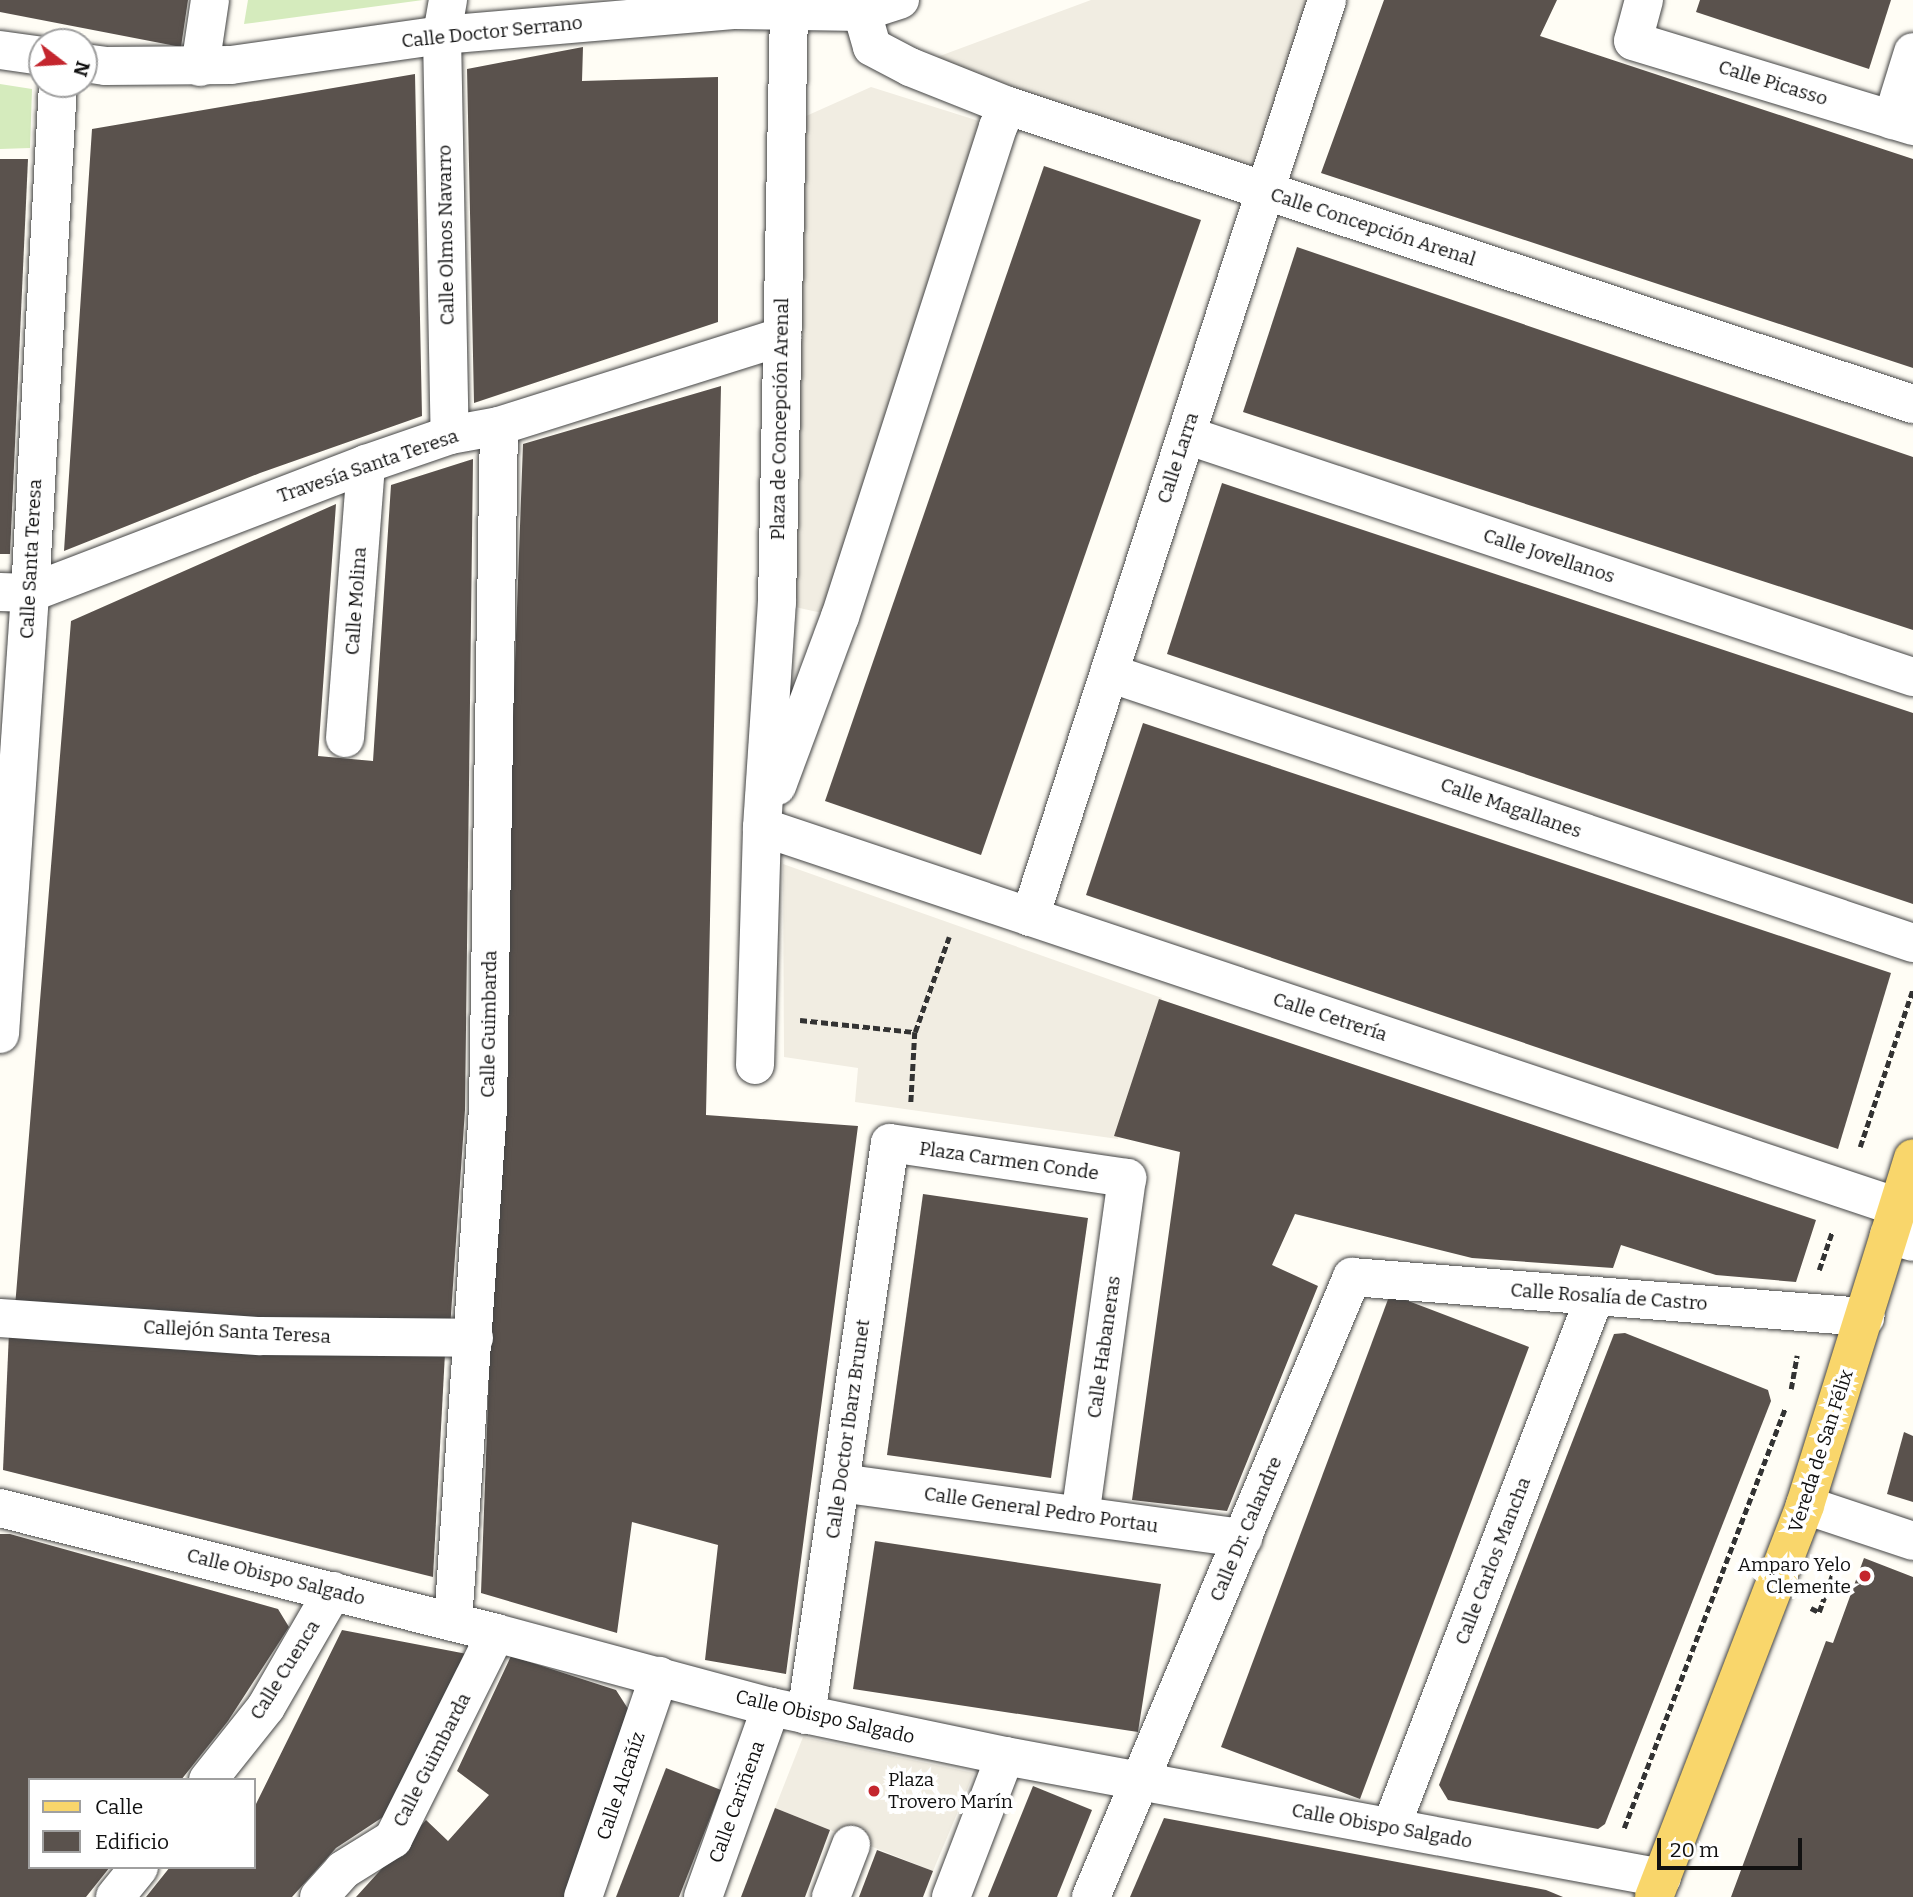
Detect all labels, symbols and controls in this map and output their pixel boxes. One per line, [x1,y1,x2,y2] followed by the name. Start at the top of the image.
[400,11,584,53] street label: Calle Doctor Serrano
[28,28,98,98] north arrow
[1716,56,1830,110] street label: Calle Picasso
[69,58,95,79] text: N
[433,145,459,325] street label: Calle Olmos Navarro
[1268,183,1478,271] street label: Calle Concepción Arenal
[766,298,794,540] street label: Plaza de Concepción Arenal
[1153,410,1203,506] street label: Calle Larra
[275,424,461,508] street label: Travesía Santa Teresa
[15,478,47,640] street label: Calle Santa Teresa
[1480,524,1618,588] street label: Calle Jovellanos
[341,546,371,656] street label: Calle Molina
[1437,773,1585,843] street label: Calle Magallanes
[476,950,502,1098] street label: Calle Guimbarda
[1270,988,1390,1046] street label: Calle Cetrería
[918,1137,1100,1185] street label: Plaza Carmen Conde
[1083,1274,1125,1420] street label: Calle Habaneras
[1510,1279,1708,1315] street label: Calle Rosalía de Castro
[143,1316,331,1348] street label: Callejón Santa Teresa
[821,1318,875,1540] street label: Calle Doctor Ibarz Brunet
[1784,1367,1858,1535] street label: Vereda de San Félix
[1205,1453,1287,1605] street label: Calle Dr. Calandre
[1451,1474,1535,1648] street label: Calle Carlos Mancha
[922,1482,1160,1538] street label: Calle General Pedro Portau
[184,1544,368,1610] street label: Calle Obispo Salgado
[1738,1554,1851,1598] place label: Amparo Yelo Clemente
[1857,1568,1873,1584] marker: Amparo Yelo Clemente
[245,1616,325,1724] street label: Calle Cuenca
[733,1685,917,1749] street label: Calle Obispo Salgado
[388,1689,476,1831] street label: Calle Guimbarda
[592,1729,650,1843] street label: Calle Alcañíz
[704,1738,770,1866] street label: Calle Cariñena
[888,1769,1013,1813] place label: Plaza Trovero Marín
[28,1778,256,1869] legend
[866,1783,882,1799] marker: Plaza Trovero Marín
[95,1794,143,1820] text: Calle
[1290,1799,1474,1853] street label: Calle Obispo Salgado
[1661,1824,1806,1868] scale bar
[95,1829,169,1855] text: Edificio
[1670,1837,1719,1863] text: 20 m

